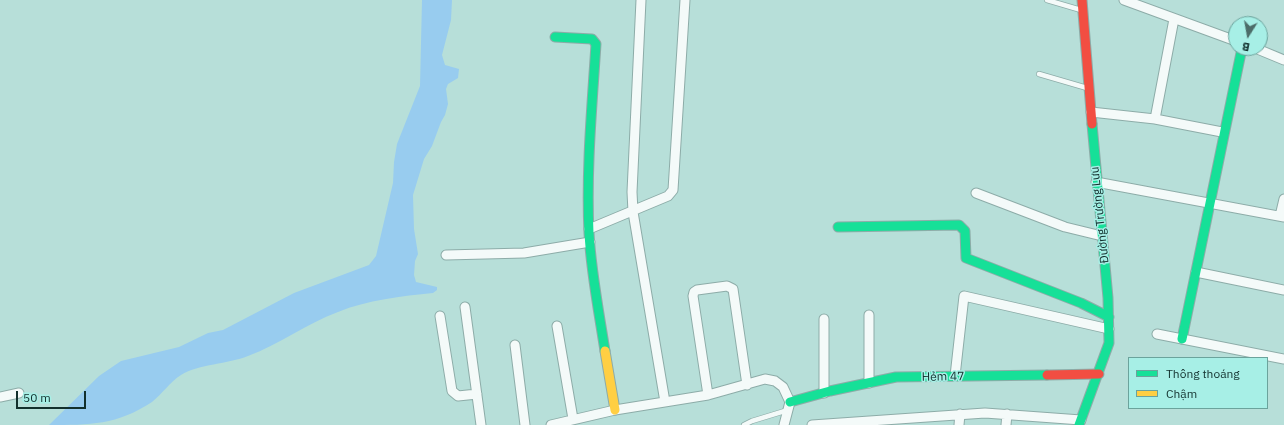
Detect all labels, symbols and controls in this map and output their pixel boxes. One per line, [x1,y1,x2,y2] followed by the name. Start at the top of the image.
[1228,16,1268,56] north arrow
[1241,39,1251,54] text: B
[1088,166,1112,264] street label: Đường Trường Lưu
[1128,357,1268,409] legend
[1166,366,1240,381] text: Thông thoáng
[921,369,965,385] street label: Hẻm 47
[18,383,88,409] scale bar
[1166,386,1197,401] text: Chậm
[23,390,51,405] text: 50 m

